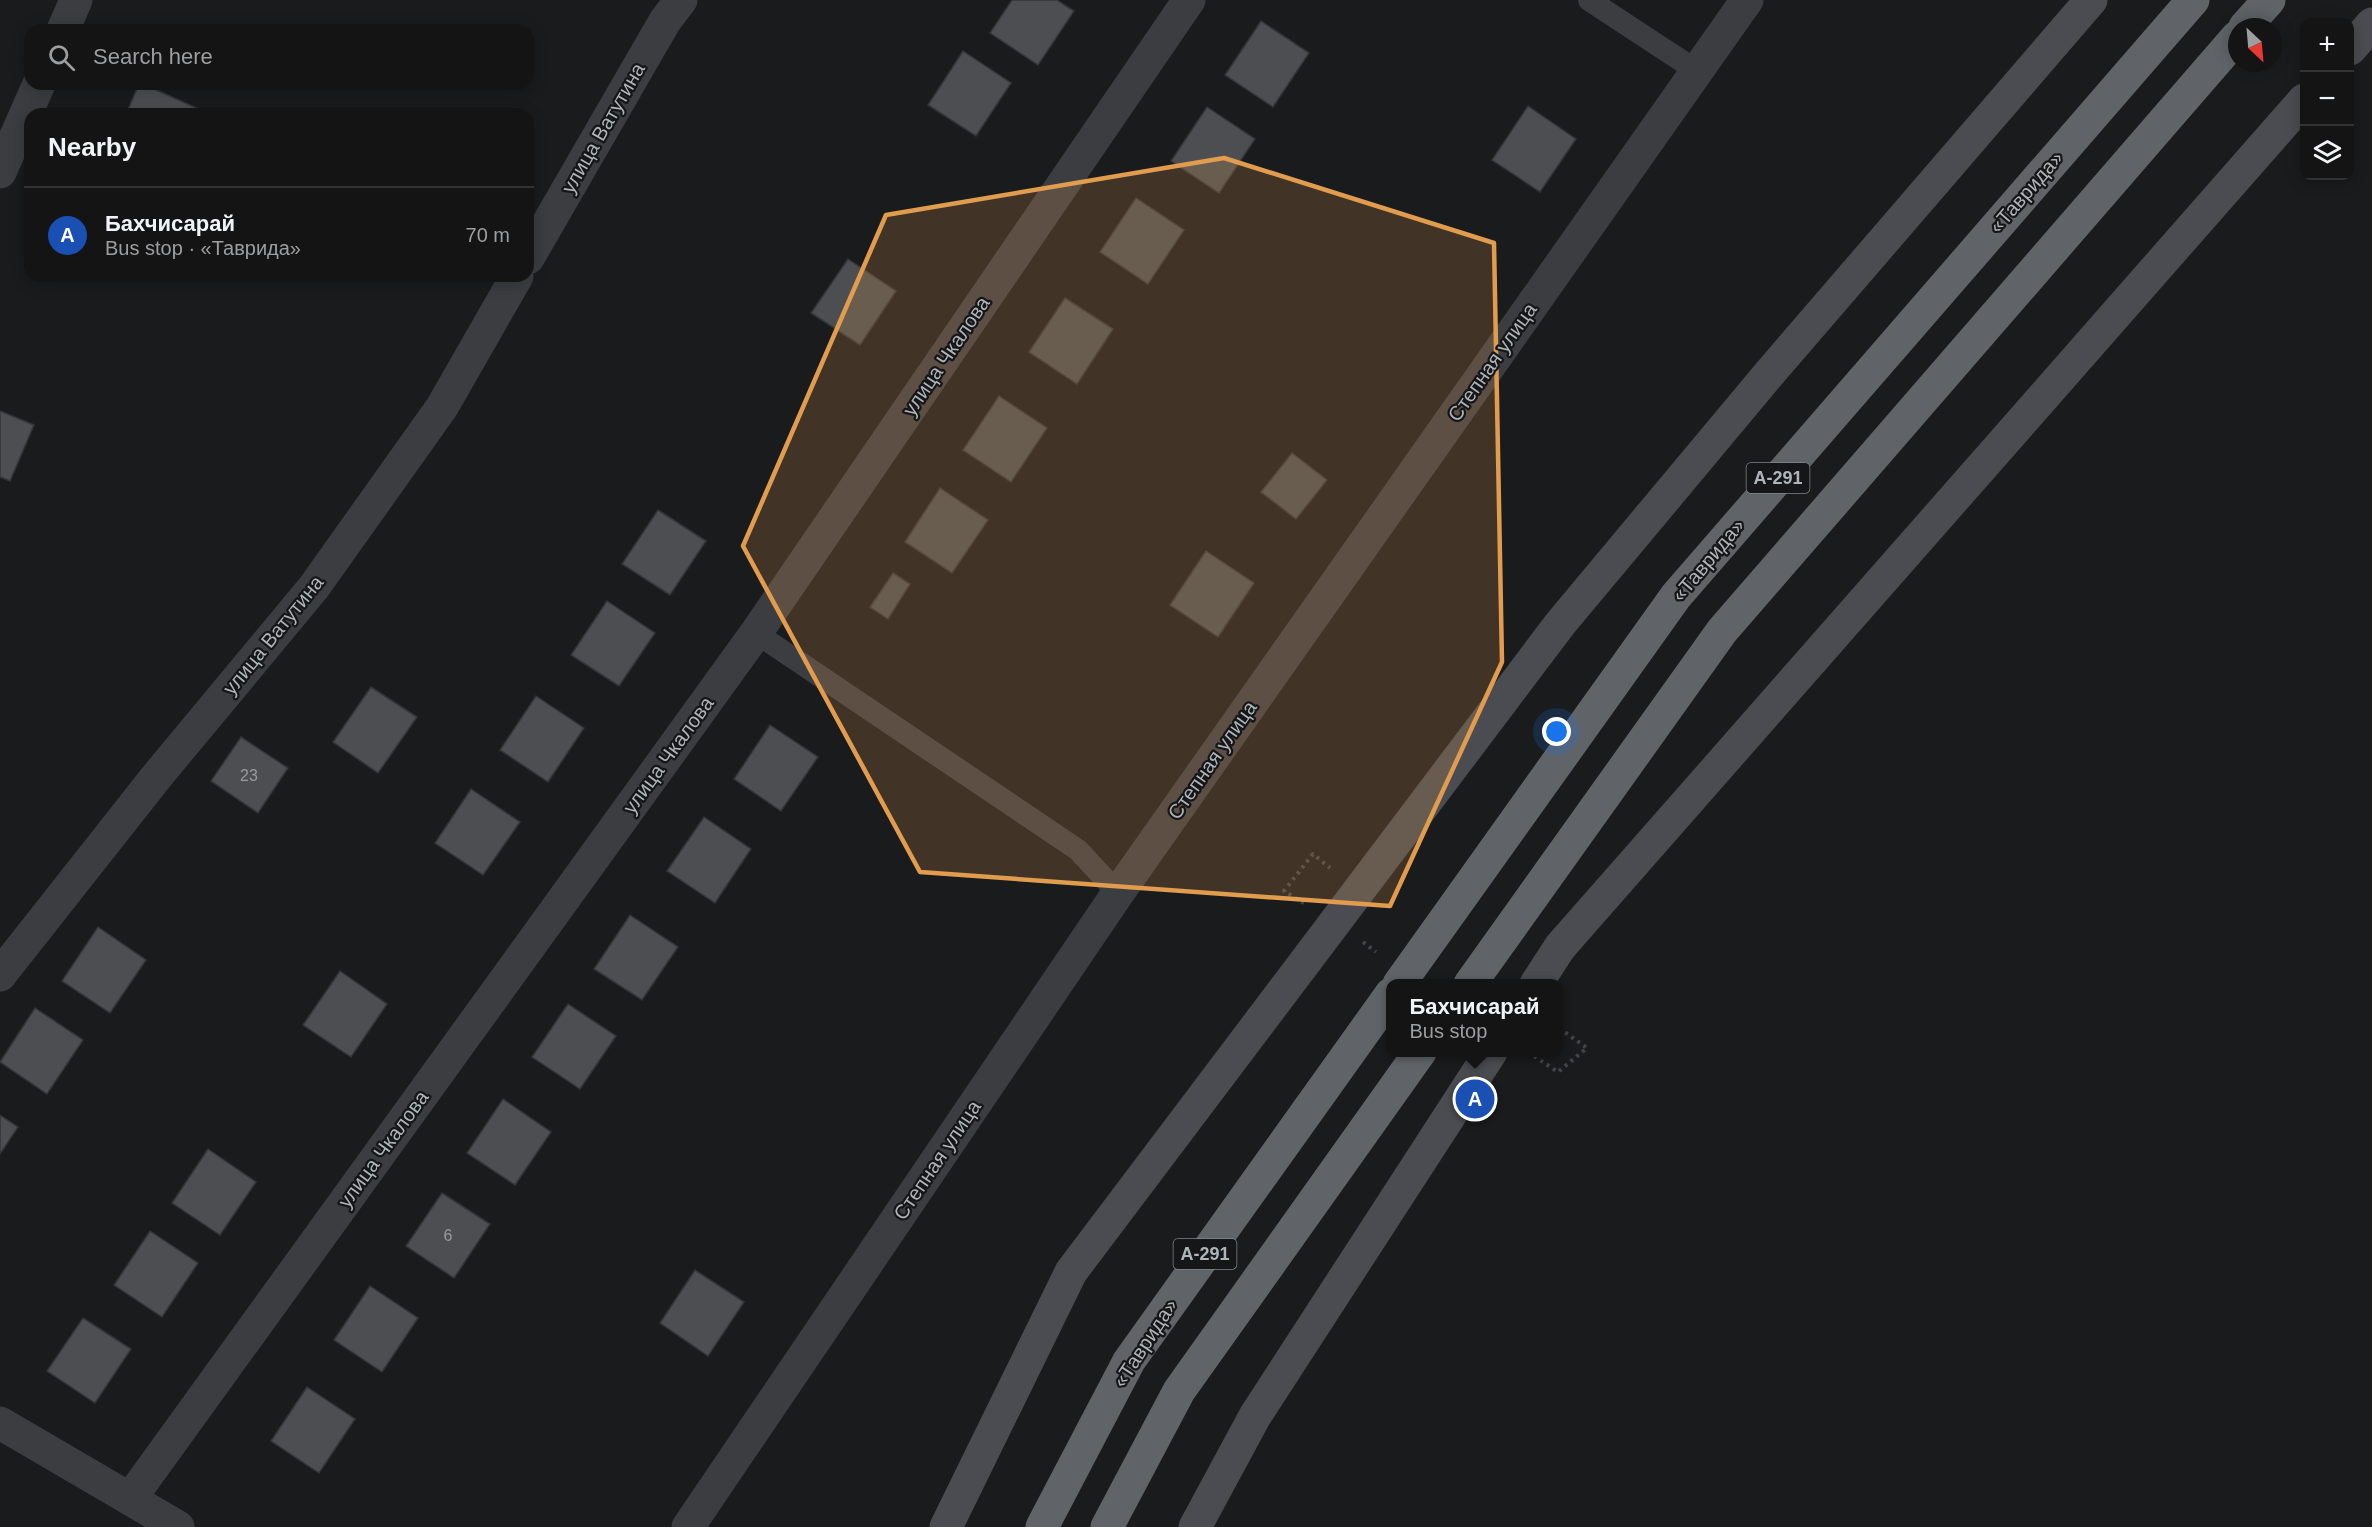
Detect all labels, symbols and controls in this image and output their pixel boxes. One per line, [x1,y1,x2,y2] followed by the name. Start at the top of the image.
[2228,18,2282,72] north arrow
[2300,18,2354,180] map controls
[2300,18,2354,72] button: +
[24,24,534,90] search box
[45,41,78,74] icon: search
[93,44,213,69] text: Search here
[557,58,650,197] street label: улица Ватутина
[2300,72,2354,126] button: −
[2300,126,2354,180] button: layers
[48,132,136,162] text: Nearby
[1985,147,2067,237] street label: «Таврида»
[105,211,235,236] text: Бахчисарай
[60,224,75,246] text: A
[466,224,510,246] text: 70 m
[105,237,301,259] text: Bus stop · «Таврида»
[898,292,994,420] street label: улица Чкалова
[1443,298,1541,425] street label: Степная улица
[1746,463,1810,493] road number: А-291
[1667,514,1749,606] street label: «Таврида»
[218,570,328,699] street label: улица Ватутина
[618,692,718,818] street label: улица Чкалова
[1163,696,1261,823] street label: Степная улица
[1542,717,1571,746] your location
[240,767,258,784] house number: 23
[1386,979,1563,1057] popup
[1410,994,1539,1019] text: Бахчисарай
[1410,1020,1487,1042] text: Bus stop
[1456,1076,1494,1122] pin: A
[333,1086,433,1212] street label: улица Чкалова
[889,1096,985,1224] street label: Степная улица
[444,1227,453,1244] house number: 6
[1174,1239,1236,1269] road number: А-291
[1108,1295,1182,1391] street label: «Таврида»

